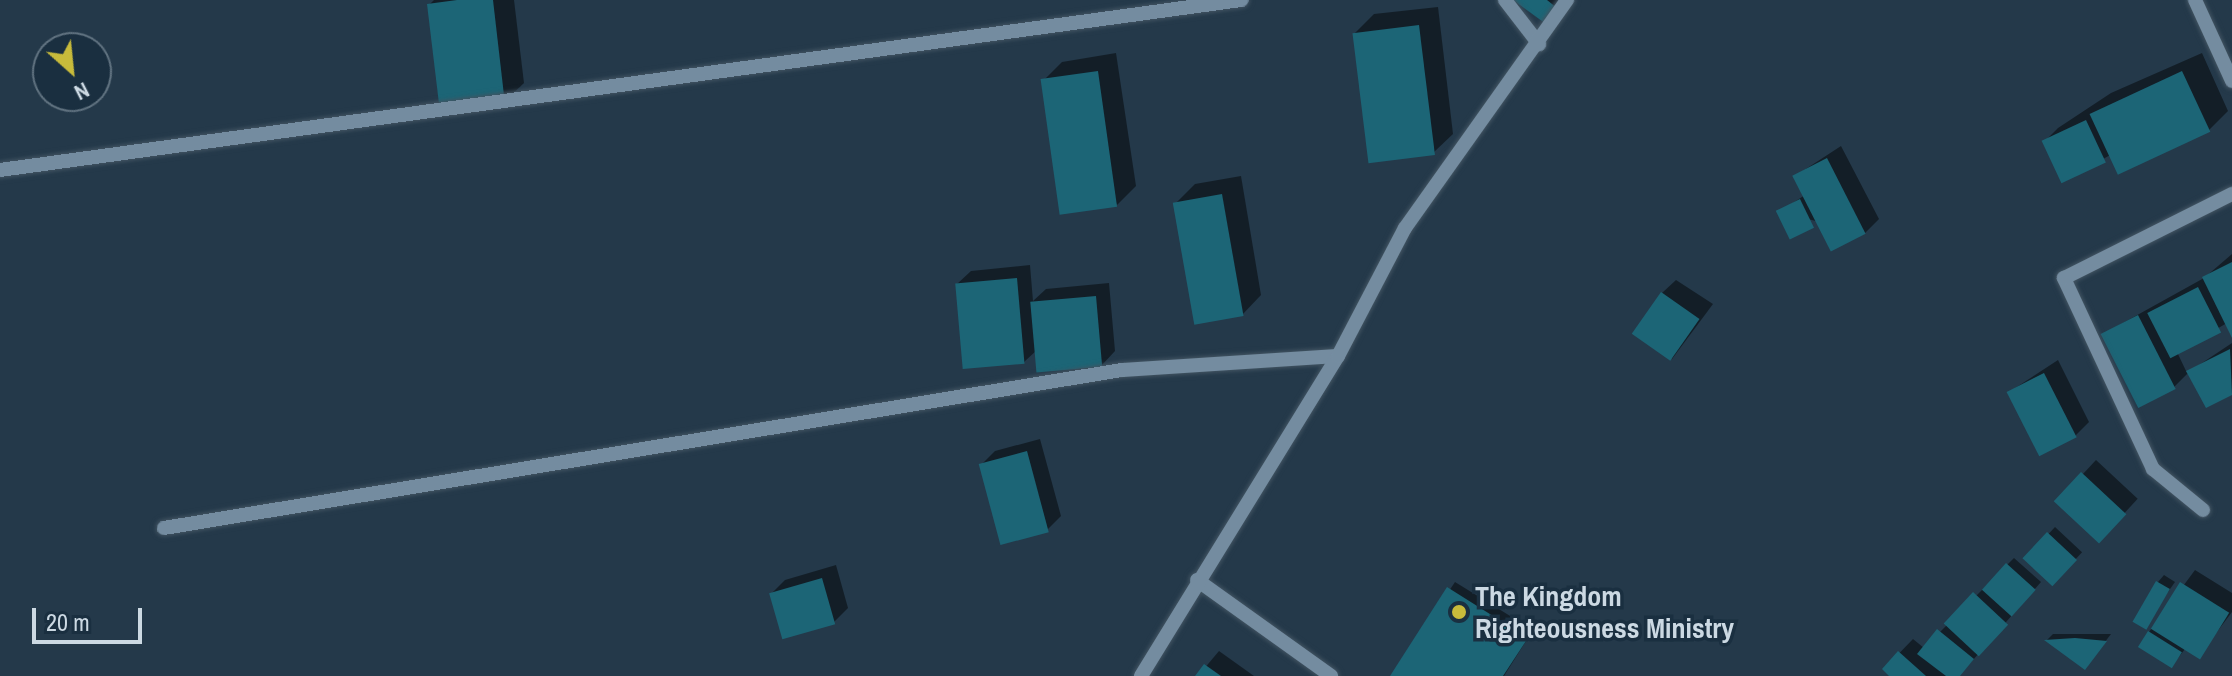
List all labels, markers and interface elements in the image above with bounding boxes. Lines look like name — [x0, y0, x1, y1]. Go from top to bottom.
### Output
north arrow — [32, 32, 112, 112]
text: N — [69, 75, 95, 108]
place label: The Kingdom Righteousness Ministry — [1475, 579, 1734, 645]
scale bar — [36, 592, 146, 642]
marker: The Kingdom Righteousness Ministry — [1450, 603, 1468, 621]
text: 20 m — [46, 606, 90, 638]

